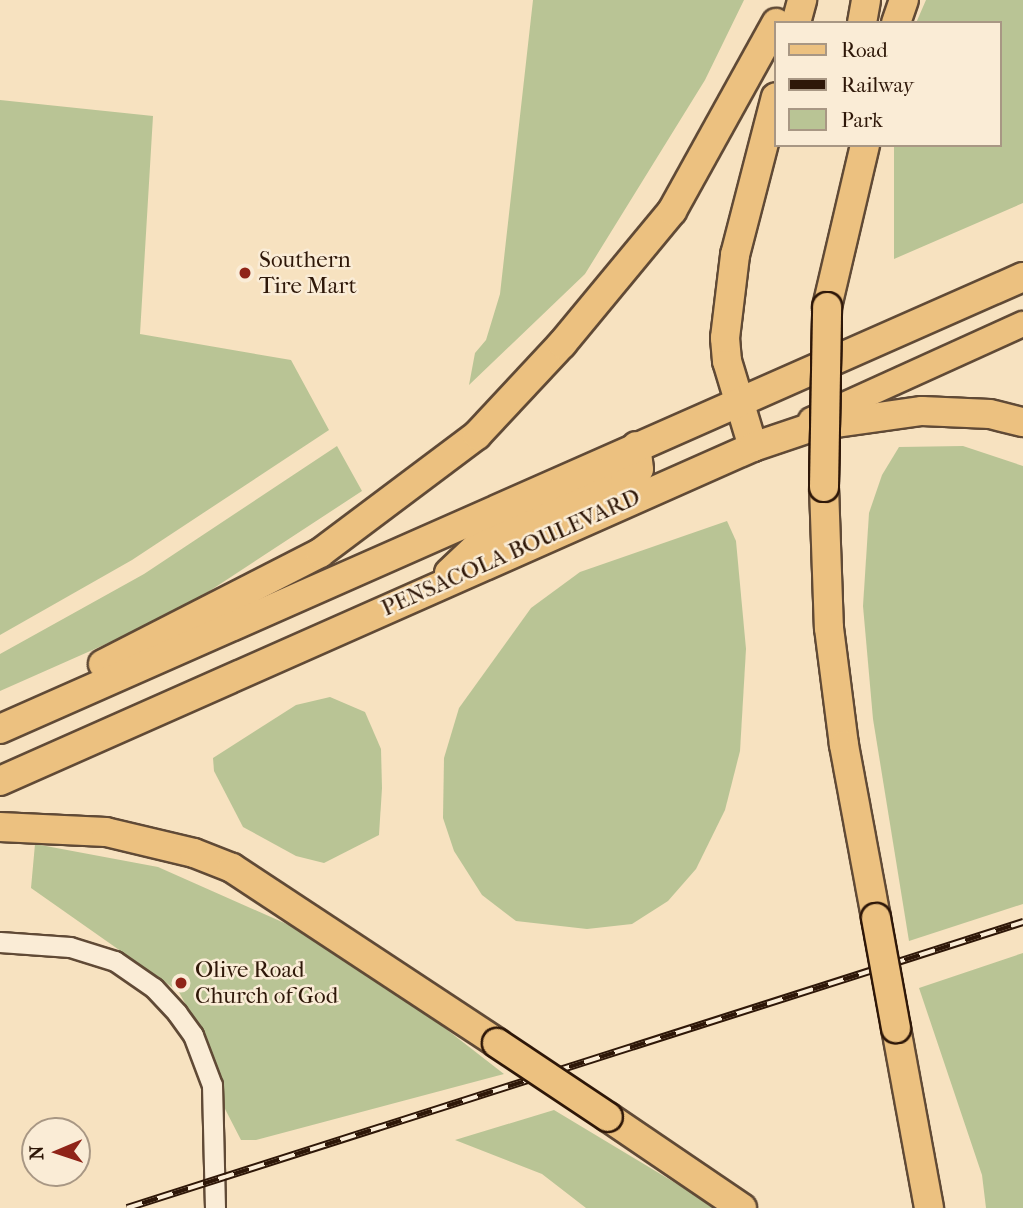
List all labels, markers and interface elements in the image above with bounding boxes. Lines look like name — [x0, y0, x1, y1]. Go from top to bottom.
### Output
legend — [774, 21, 1002, 147]
text: Road — [841, 38, 888, 62]
text: Railway — [841, 73, 914, 97]
text: Park — [841, 108, 883, 132]
place label: Southern Tire Mart — [259, 246, 357, 300]
marker: Southern Tire Mart — [237, 265, 253, 281]
street label: PENSACOLA BOULEVARD — [377, 483, 645, 623]
place label: Olive Road Church of God — [195, 956, 338, 1010]
marker: Olive Road Church of God — [173, 975, 189, 991]
north arrow — [21, 1117, 91, 1187]
text: N — [26, 1145, 48, 1160]

